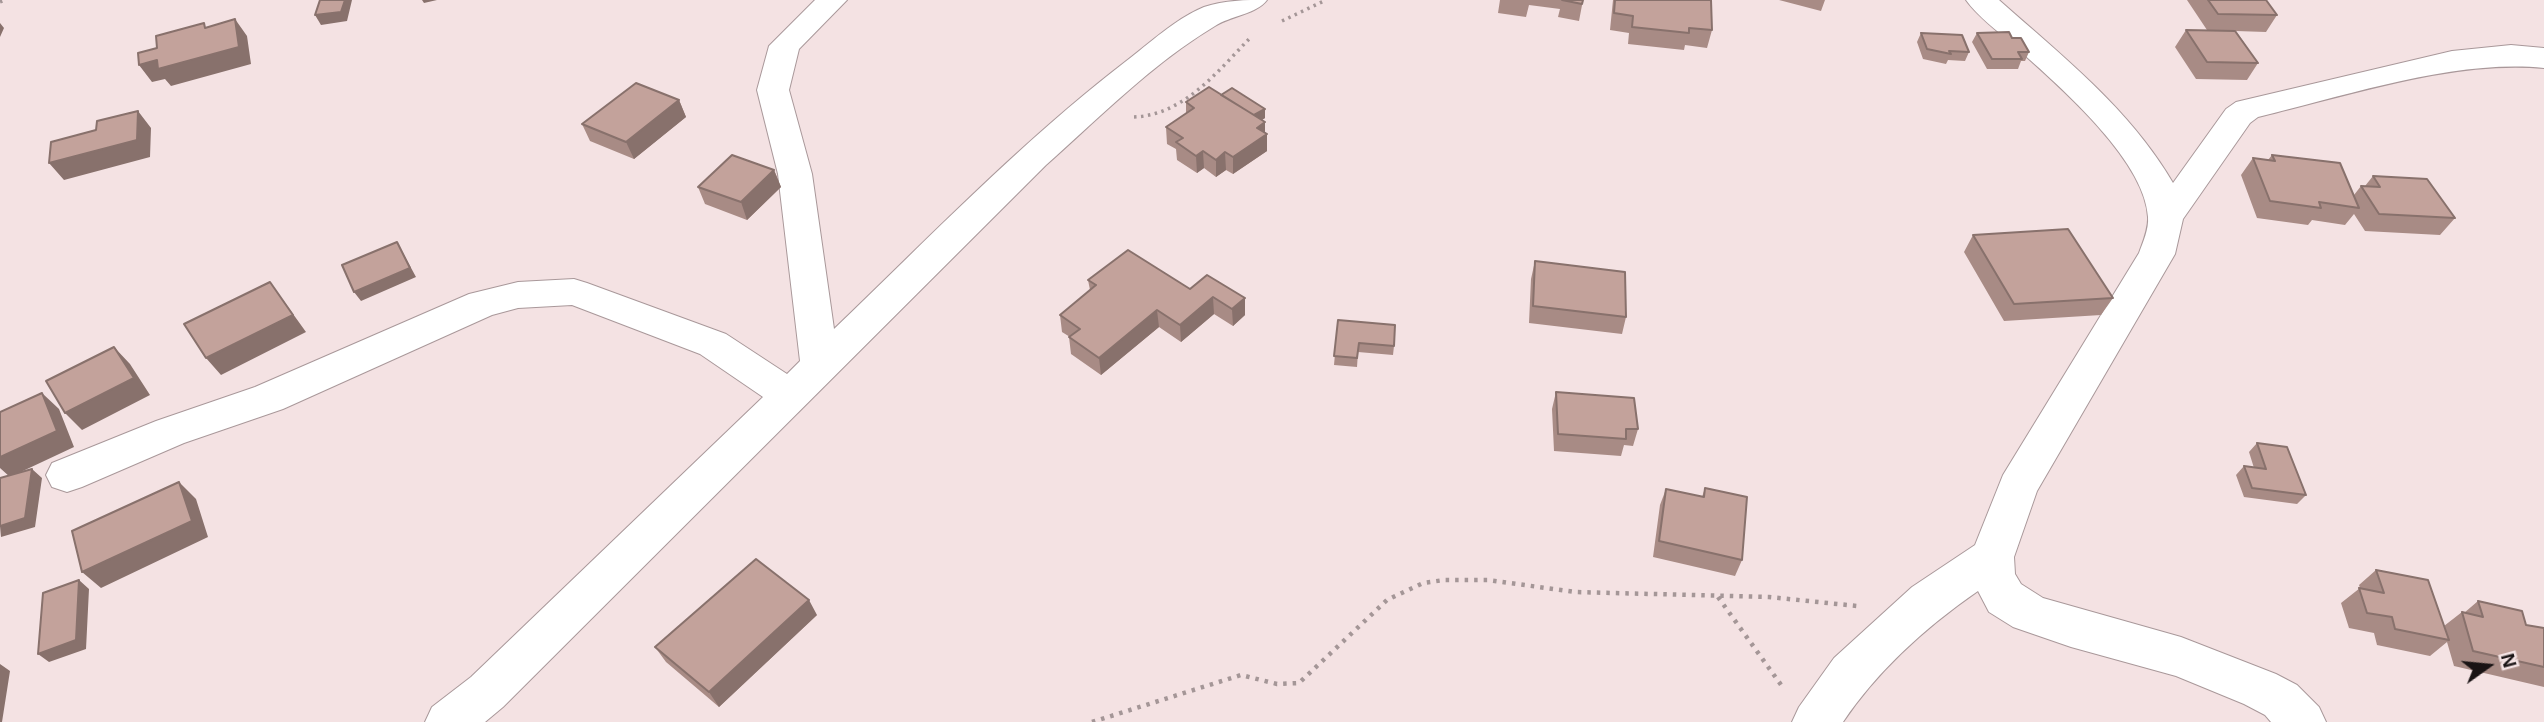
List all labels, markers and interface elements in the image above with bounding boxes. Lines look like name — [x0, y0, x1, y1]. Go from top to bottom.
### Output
north arrow — [2453, 631, 2523, 701]
text: N — [2497, 651, 2521, 670]

